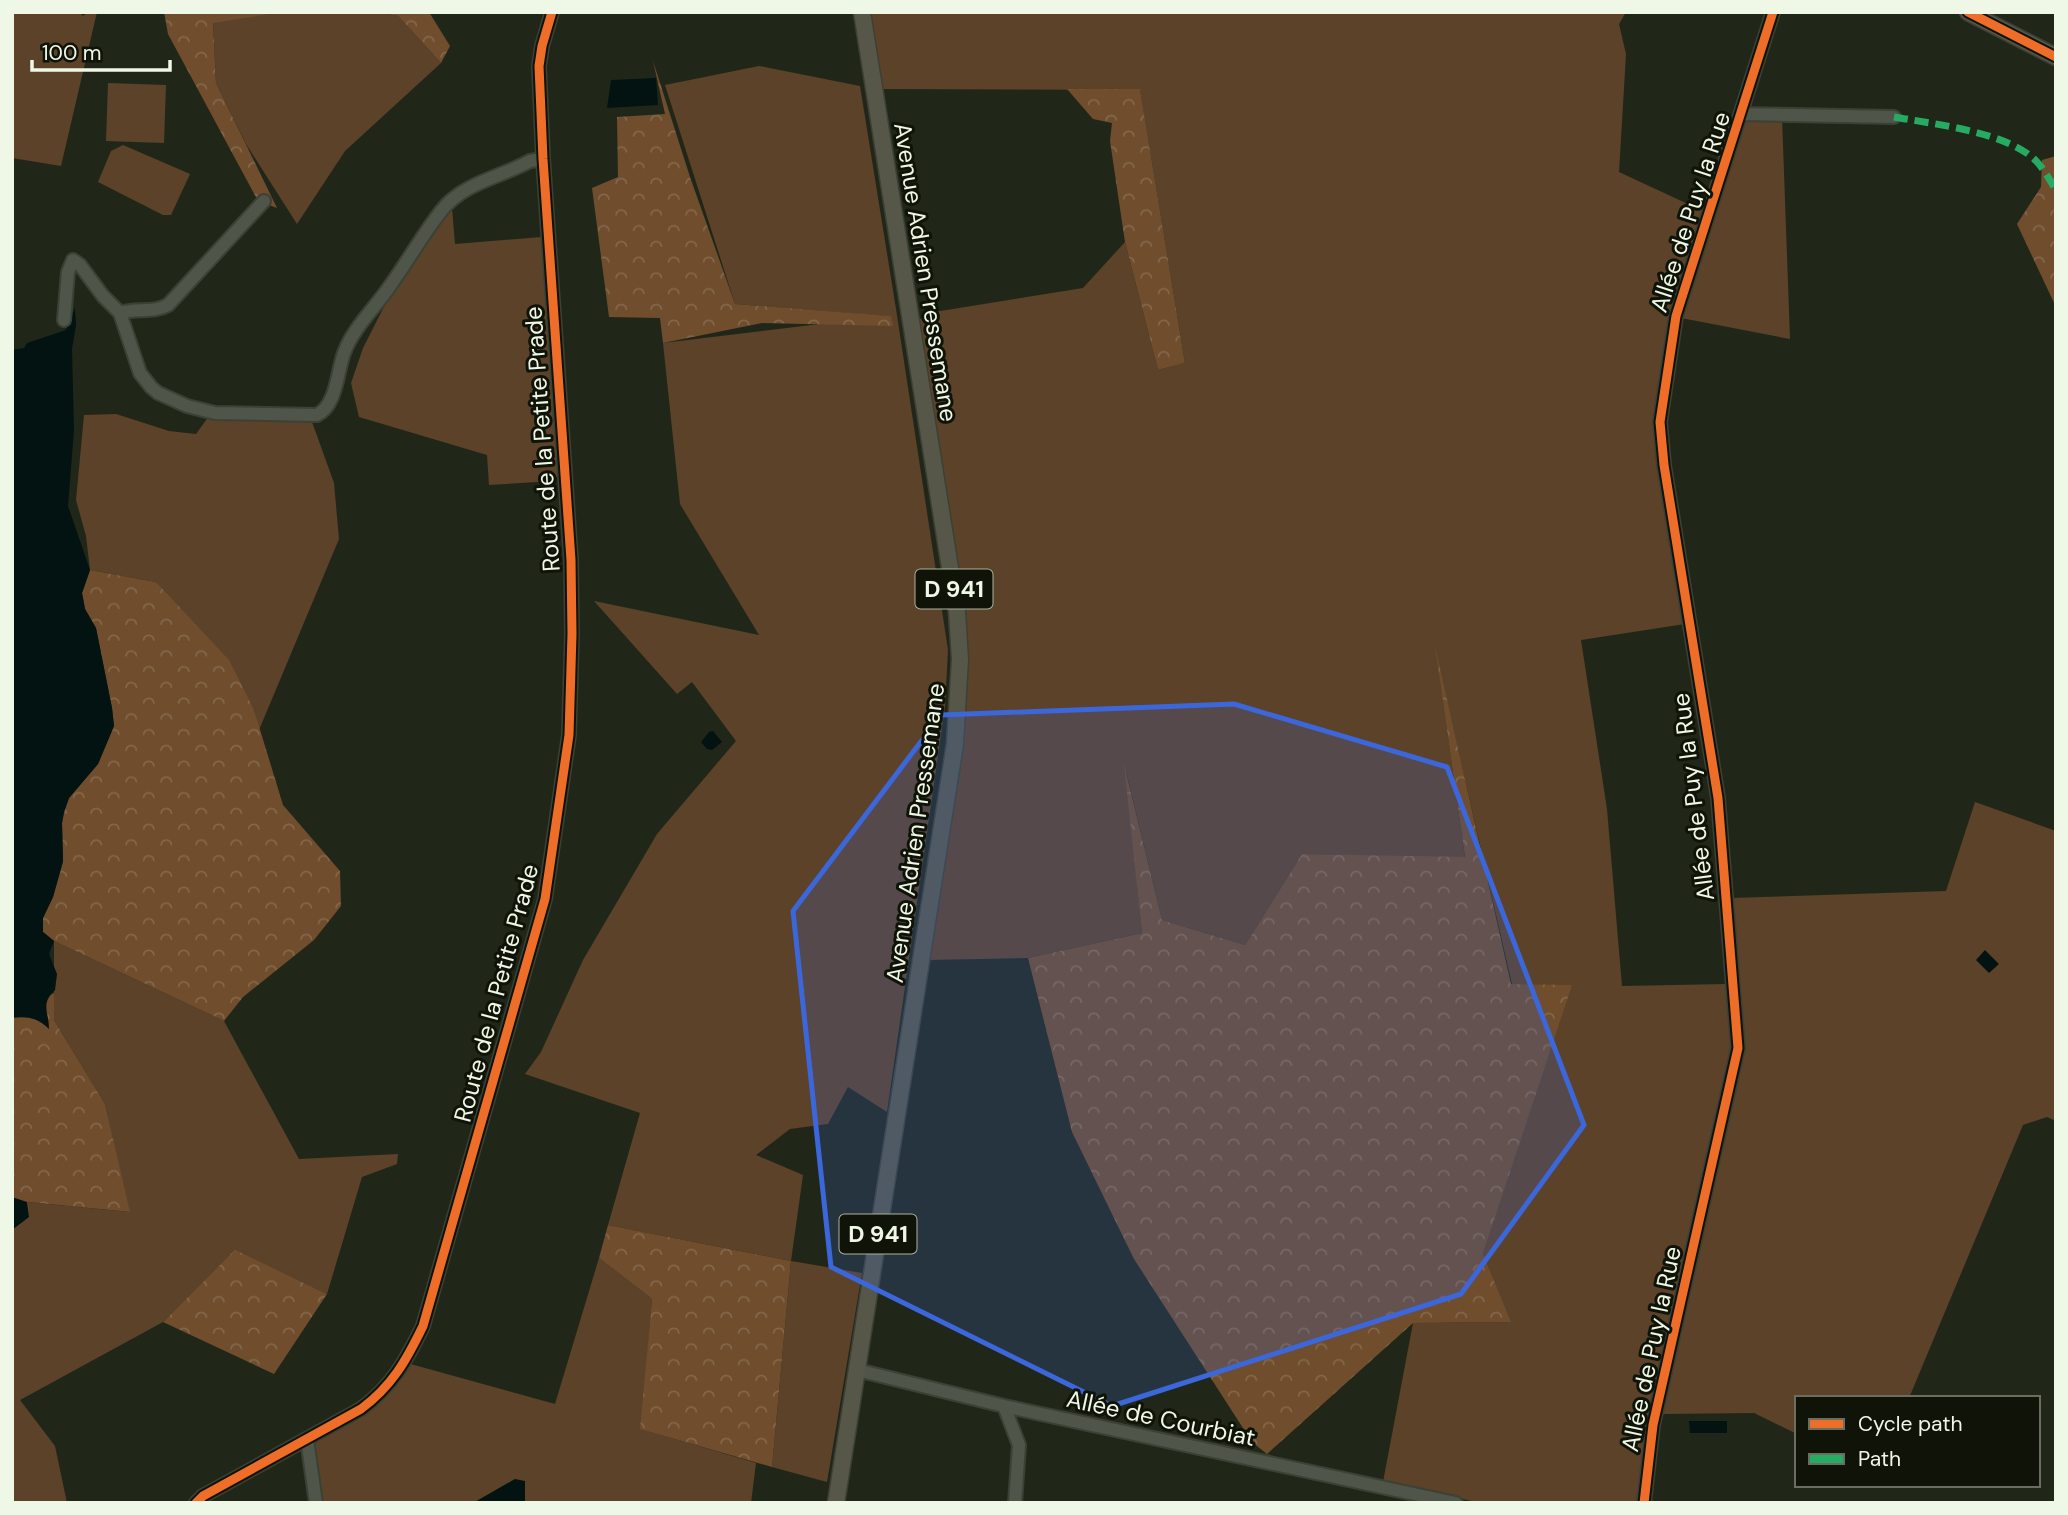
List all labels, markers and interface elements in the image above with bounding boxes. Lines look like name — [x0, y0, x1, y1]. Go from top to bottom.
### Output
scale bar — [32, 28, 170, 72]
text: 100 m — [42, 39, 102, 67]
street label: Allée de Puy la Rue — [1643, 108, 1737, 316]
street label: Avenue Adrien Pressemane — [887, 120, 965, 424]
street label: Route de la Petite Prade — [517, 305, 567, 573]
road number: D 941 — [916, 569, 992, 608]
street label: Avenue Adrien Pressemane — [879, 681, 951, 985]
street label: Allée de Puy la Rue — [1665, 691, 1721, 903]
street label: Route de la Petite Prade — [447, 861, 545, 1125]
road number: D 941 — [840, 1214, 917, 1254]
street label: Allée de Puy la Rue — [1614, 1243, 1688, 1455]
street label: Allée de Courbiat — [1064, 1383, 1258, 1453]
legend — [1795, 1396, 2040, 1487]
text: Cycle path — [1858, 1410, 1963, 1438]
text: Path — [1858, 1445, 1901, 1473]

